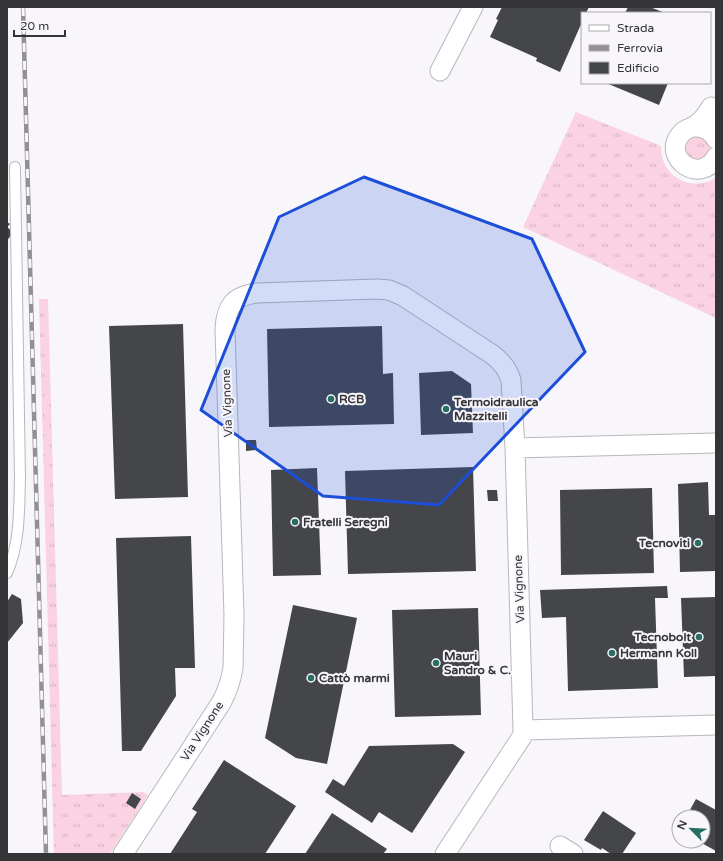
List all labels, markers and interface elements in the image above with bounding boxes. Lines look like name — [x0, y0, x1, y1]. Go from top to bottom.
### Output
scale bar — [14, 12, 65, 38]
legend — [581, 12, 711, 84]
text: 20 m — [20, 19, 49, 33]
text: Strada — [617, 21, 654, 35]
text: Ferrovia — [617, 41, 663, 55]
text: Edificio — [617, 61, 659, 75]
street label: Via Vignone — [219, 368, 235, 437]
place label: RCB — [339, 392, 364, 406]
marker: RCB — [326, 394, 336, 404]
place label: Termoidraulica Mazzitelli — [453, 395, 539, 423]
marker: Termoidraulica Mazzitelli — [441, 404, 451, 414]
place label: Fratelli Seregni — [303, 515, 388, 530]
marker: Fratelli Seregni — [290, 517, 300, 527]
place label: Tecnoviti — [638, 536, 690, 550]
marker: Tecnoviti — [693, 538, 703, 548]
street label: Via Vignone — [511, 554, 527, 623]
place label: Tecnobolt — [633, 630, 691, 644]
marker: Tecnobolt — [694, 632, 704, 642]
place label: Hermann Koll — [620, 646, 697, 660]
marker: Hermann Koll — [607, 648, 617, 658]
place label: Mauri Sandro & C. — [444, 649, 511, 677]
marker: Mauri Sandro & C. — [431, 658, 441, 668]
place label: Cattò marmi — [319, 671, 390, 685]
marker: Cattò marmi — [306, 673, 316, 683]
street label: Via Vignone — [177, 698, 227, 764]
north arrow — [671, 809, 711, 849]
text: N — [675, 818, 690, 832]

